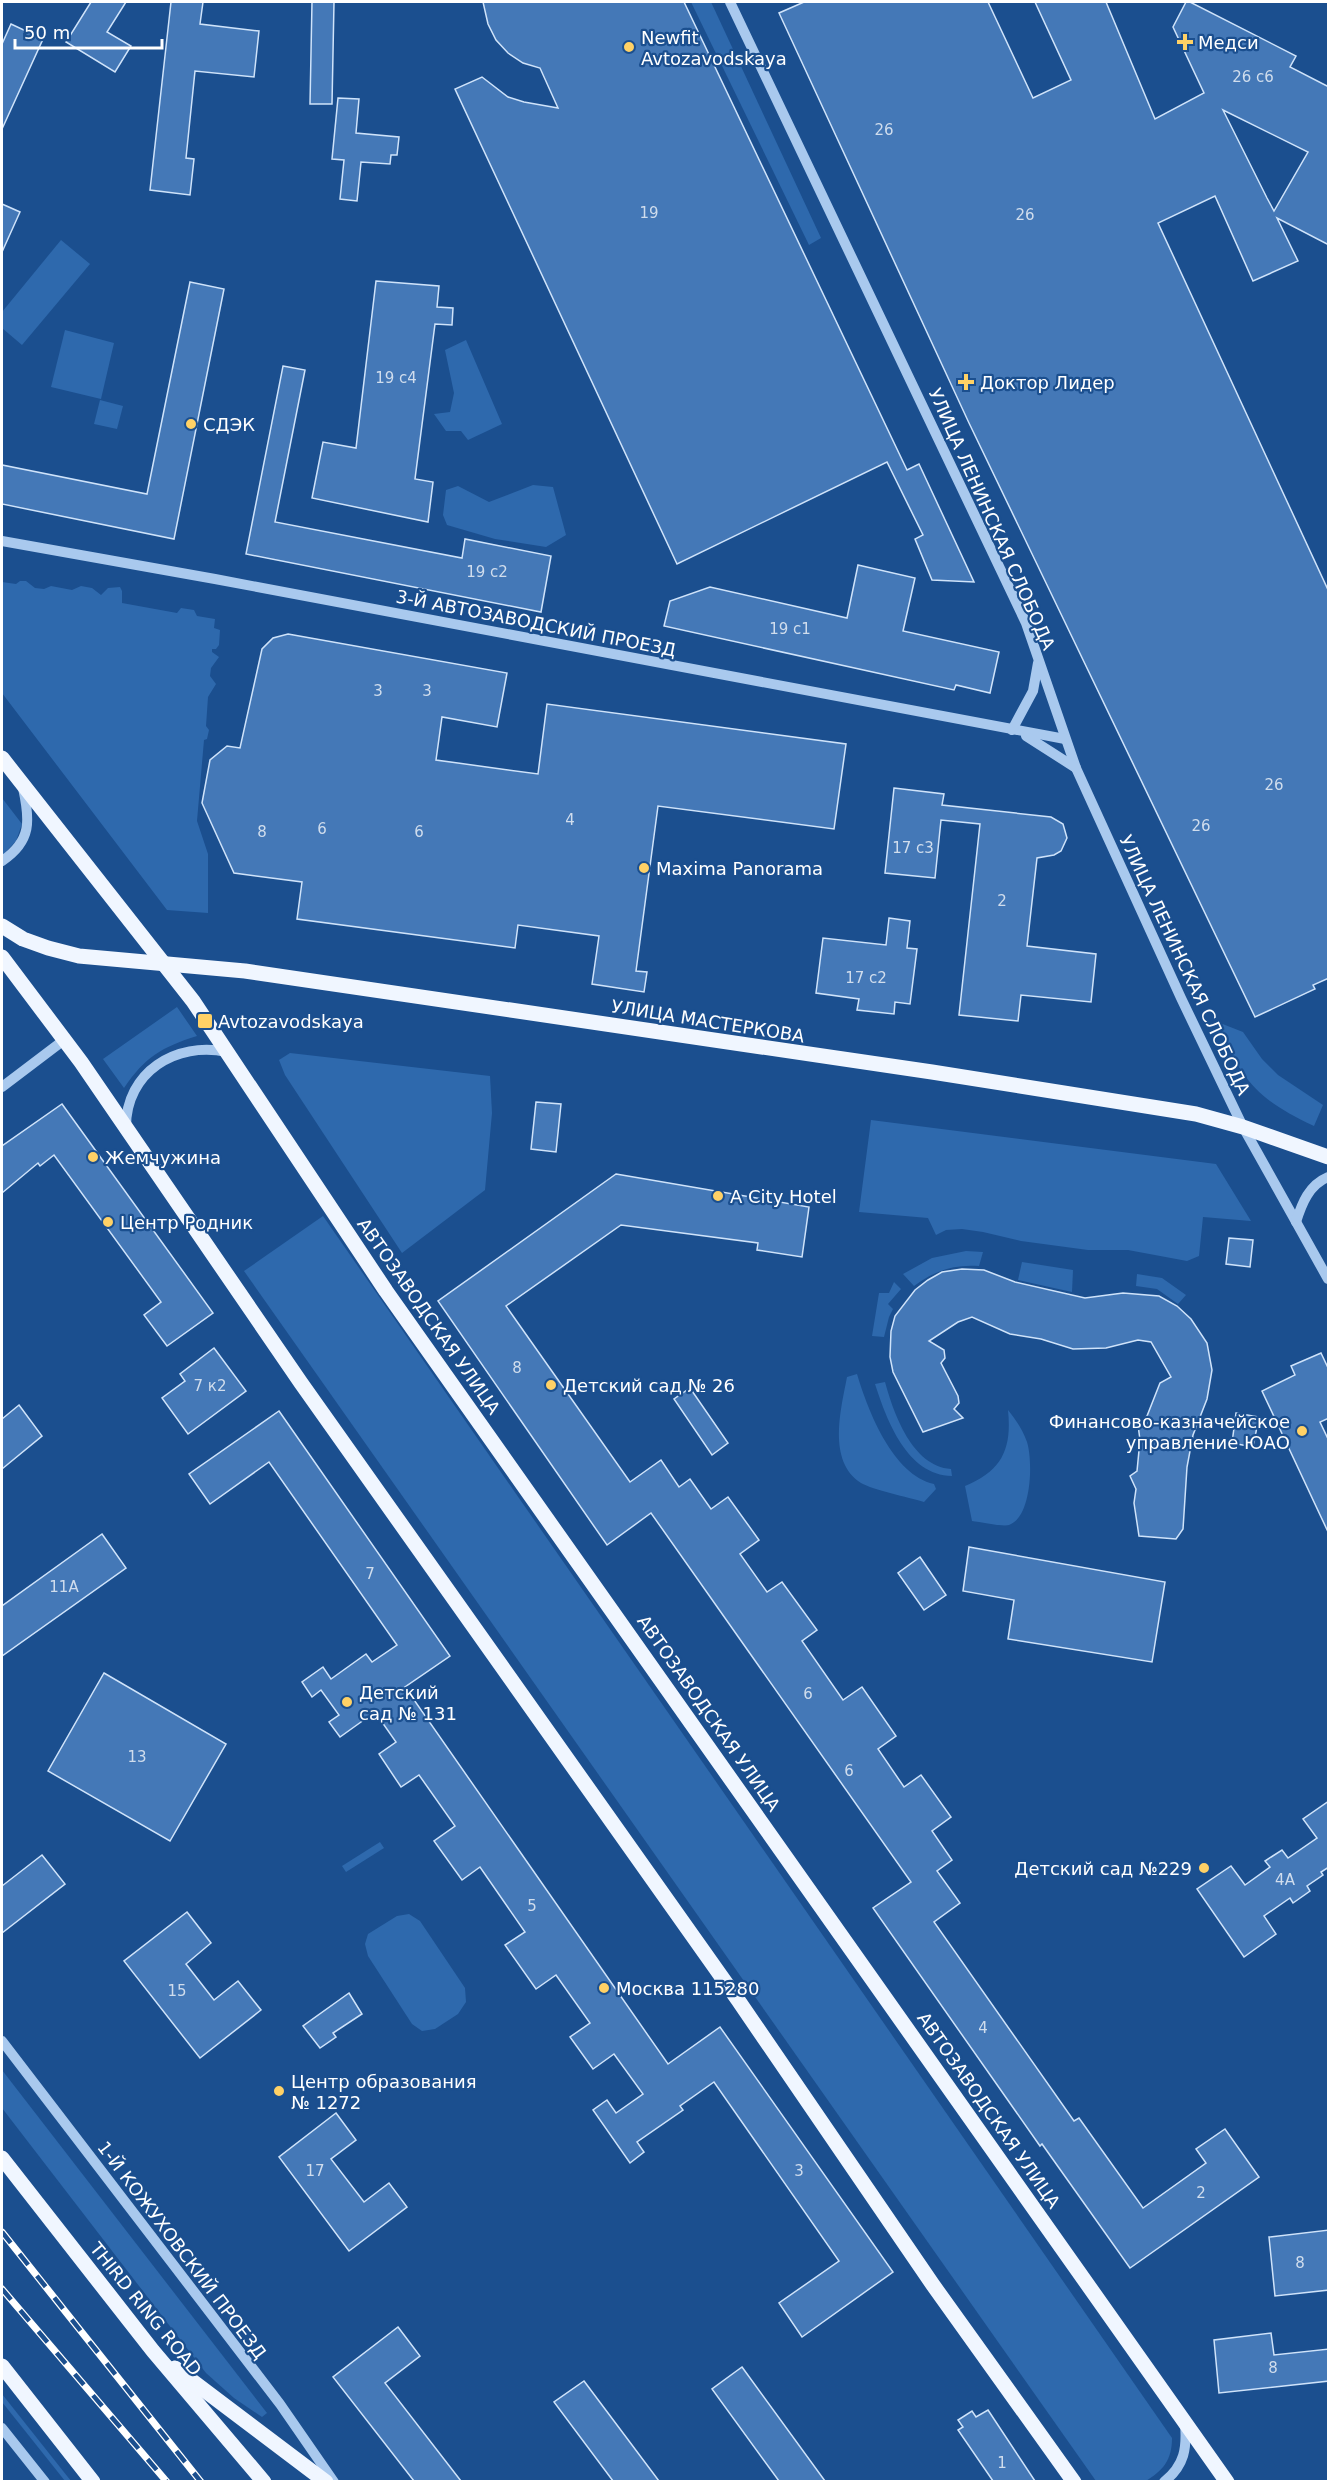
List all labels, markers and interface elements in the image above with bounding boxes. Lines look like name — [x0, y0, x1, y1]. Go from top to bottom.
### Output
scale bar — [15, 12, 162, 50]
text: 50 m — [24, 22, 70, 43]
place label: Newfit Avtozavodskaya — [641, 27, 787, 69]
place label: Медси — [1198, 32, 1259, 53]
marker: Медси — [1176, 33, 1194, 51]
marker: Newfit Avtozavodskaya — [622, 40, 636, 54]
house number: 26 с6 — [1232, 68, 1274, 86]
house number: 26 — [874, 121, 894, 139]
house number: 19 — [639, 204, 659, 222]
house number: 26 — [1015, 206, 1035, 224]
house number: 19 с4 — [375, 369, 417, 387]
place label: Доктор Лидер — [980, 372, 1115, 393]
marker: Доктор Лидер — [957, 373, 975, 391]
street label: УЛИЦА ЛЕНИНСКАЯ СЛОБОДА — [925, 385, 1060, 654]
place label: СДЭК — [203, 414, 255, 435]
marker: СДЭК — [184, 417, 198, 431]
house number: 19 с2 — [466, 563, 508, 581]
street label: 3-Й АВТОЗАВОДСКИЙ ПРОЕЗД — [394, 586, 678, 660]
house number: 19 с1 — [769, 620, 811, 638]
house number: 3 — [373, 682, 383, 700]
house number: 3 — [422, 682, 432, 700]
house number: 26 — [1264, 776, 1284, 794]
house number: 4 — [565, 811, 575, 829]
house number: 26 — [1191, 817, 1211, 835]
house number: 6 — [317, 820, 327, 838]
house number: 8 — [257, 823, 267, 841]
house number: 6 — [414, 823, 424, 841]
street label: УЛИЦА ЛЕНИНСКАЯ СЛОБОДА — [1115, 832, 1255, 1099]
house number: 17 c3 — [892, 839, 934, 857]
place label: Maxima Panorama — [656, 858, 823, 879]
marker: Maxima Panorama — [637, 861, 651, 875]
house number: 2 — [997, 892, 1007, 910]
house number: 17 с2 — [845, 969, 887, 987]
street label: УЛИЦА МАСТЕРКОВА — [610, 995, 807, 1047]
place label: Avtozavodskaya — [218, 1011, 364, 1032]
marker: Avtozavodskaya — [196, 1012, 214, 1030]
place label: Жемчужина — [105, 1147, 221, 1168]
marker: Жемчужина — [86, 1150, 100, 1164]
place label: A City Hotel — [730, 1186, 837, 1207]
marker: A City Hotel — [711, 1189, 725, 1203]
place label: Центр Родник — [120, 1212, 253, 1233]
street label: АВТОЗАВОДСКАЯ УЛИЦА — [353, 1214, 505, 1419]
marker: Центр Родник — [101, 1215, 115, 1229]
house number: 8 — [512, 1359, 522, 1377]
place label: Детский сад № 26 — [563, 1375, 735, 1396]
house number: 7 к2 — [194, 1377, 226, 1395]
marker: Детский сад № 26 — [544, 1378, 558, 1392]
place label: Финансово-казначейское управление ЮАО — [1049, 1411, 1290, 1453]
marker: Финансово-казначейское управление ЮАО — [1295, 1424, 1309, 1438]
house number: 7 — [365, 1565, 375, 1583]
house number: 11А — [49, 1578, 79, 1596]
street label: АВТОЗАВОДСКАЯ УЛИЦА — [633, 1611, 785, 1816]
place label: Детский сад № 131 — [359, 1682, 457, 1724]
house number: 6 — [803, 1685, 813, 1703]
marker: Детский сад № 131 — [340, 1695, 354, 1709]
house number: 13 — [127, 1748, 147, 1766]
house number: 6 — [844, 1762, 854, 1780]
place label: Детский сад №229 — [1014, 1858, 1192, 1879]
marker: Детский сад №229 — [1197, 1861, 1211, 1875]
house number: 4А — [1275, 1871, 1296, 1889]
house number: 5 — [527, 1897, 537, 1915]
place label: Москва 115280 — [616, 1978, 759, 1999]
marker: Москва 115280 — [597, 1981, 611, 1995]
house number: 15 — [167, 1982, 187, 2000]
street label: АВТОЗАВОДСКАЯ УЛИЦА — [913, 2008, 1065, 2213]
house number: 4 — [978, 2019, 988, 2037]
place label: Центр образования № 1272 — [291, 2071, 477, 2113]
marker: Центр образования № 1272 — [272, 2084, 286, 2098]
street label: 1-Й КОЖУХОВСКИЙ ПРОЕЗД — [93, 2137, 271, 2363]
house number: 17 — [305, 2162, 325, 2180]
house number: 3 — [794, 2162, 804, 2180]
house number: 2 — [1196, 2184, 1206, 2202]
street label: THIRD RING ROAD — [85, 2237, 206, 2380]
house number: 8 — [1295, 2254, 1305, 2272]
house number: 8 — [1268, 2359, 1278, 2377]
house number: 1 — [997, 2454, 1007, 2472]

